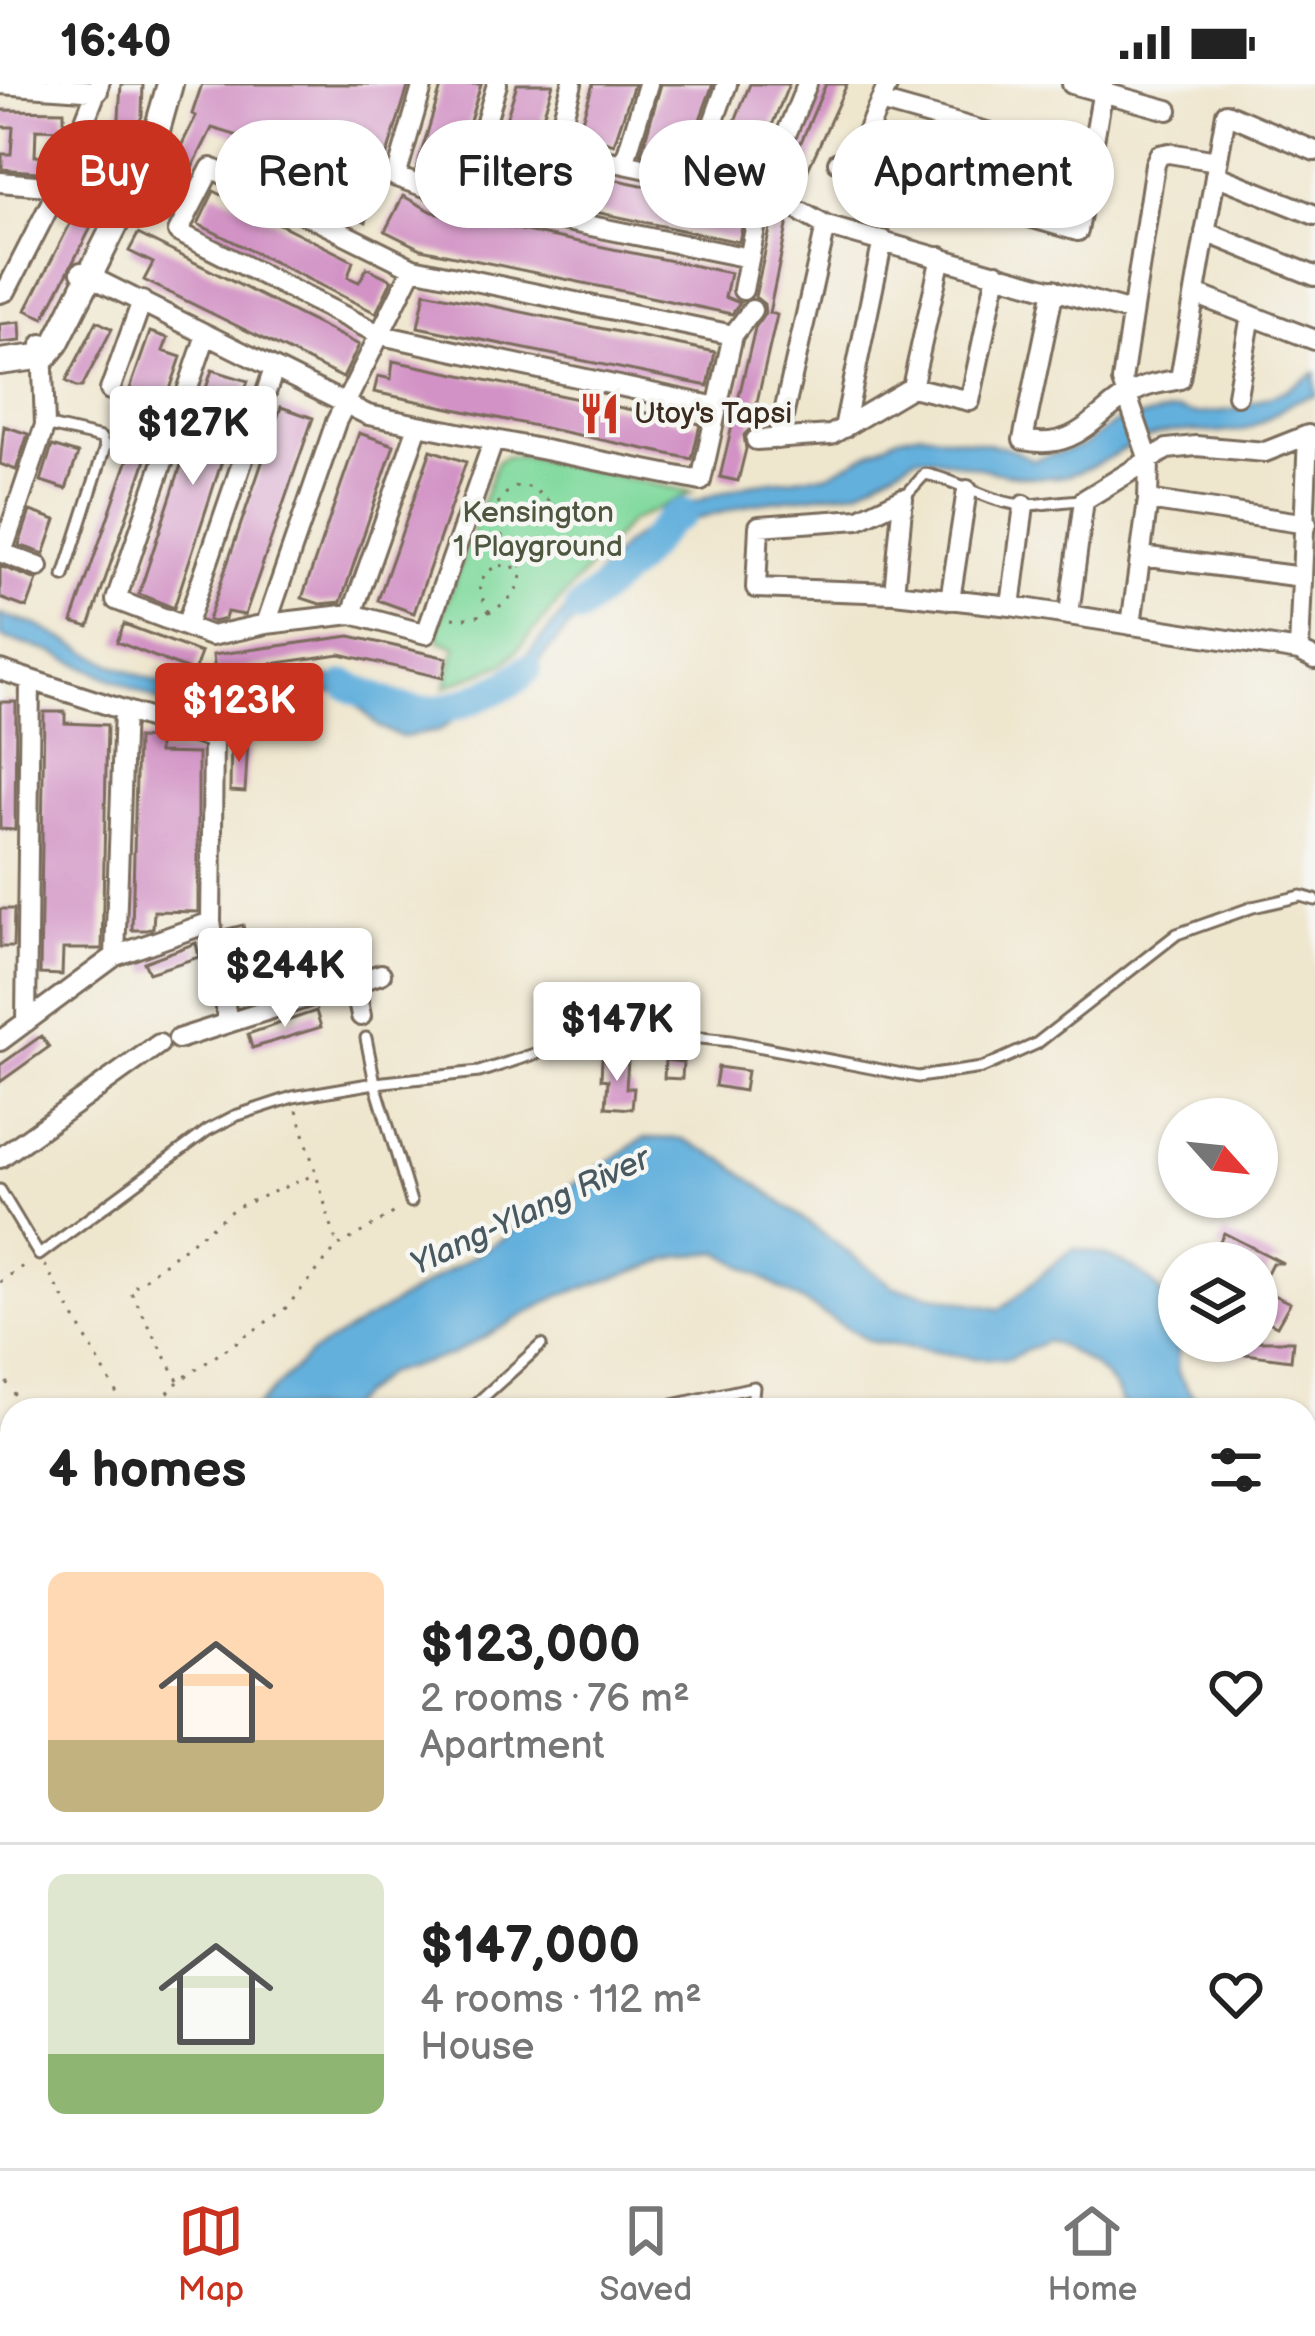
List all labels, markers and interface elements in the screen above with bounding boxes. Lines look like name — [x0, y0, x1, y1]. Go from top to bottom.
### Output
text: 16:40 — [60, 15, 172, 70]
chip: Buy — [36, 120, 191, 228]
chip: Rent — [215, 120, 391, 228]
chip: Filters — [415, 120, 615, 228]
chip: New — [639, 120, 808, 228]
chip: Apartment — [832, 120, 1114, 228]
pin: $127K — [109, 386, 277, 488]
restaurant icon: Utoy's Tapsi — [577, 390, 623, 436]
place label: Utoy's Tapsi — [634, 396, 792, 432]
text: $127K — [137, 401, 249, 448]
park label: Kensington 1 Playground — [453, 495, 623, 565]
pin: $123K — [155, 663, 323, 765]
text: $123K — [182, 678, 296, 725]
pin: $244K — [201, 928, 369, 1030]
text: $244K — [225, 943, 345, 990]
pin: $147K — [533, 982, 701, 1084]
text: $147K — [560, 997, 674, 1044]
north arrow — [1158, 1098, 1278, 1218]
map controls — [1158, 1098, 1278, 1362]
water label: Ylang-Ylang River — [404, 1138, 658, 1285]
button: layers — [1158, 1242, 1278, 1362]
icon: filters — [1203, 1437, 1269, 1503]
text: 4 homes — [48, 1440, 247, 1501]
text: $123,000 — [420, 1615, 641, 1676]
icon: home — [144, 1620, 288, 1764]
icon: heart — [1203, 1659, 1269, 1725]
text: 2 rooms · 76 m² — [420, 1676, 690, 1723]
text: Apartment — [420, 1723, 604, 1770]
text: $147,000 — [420, 1916, 640, 1977]
icon: home — [144, 1922, 288, 2066]
icon: heart — [1203, 1961, 1269, 2027]
text: 4 rooms · 112 m² — [420, 1977, 702, 2024]
text: House — [420, 2024, 534, 2071]
tab: Map — [178, 2198, 244, 2310]
tab: Saved — [599, 2198, 692, 2310]
tab: Home — [1048, 2198, 1137, 2310]

